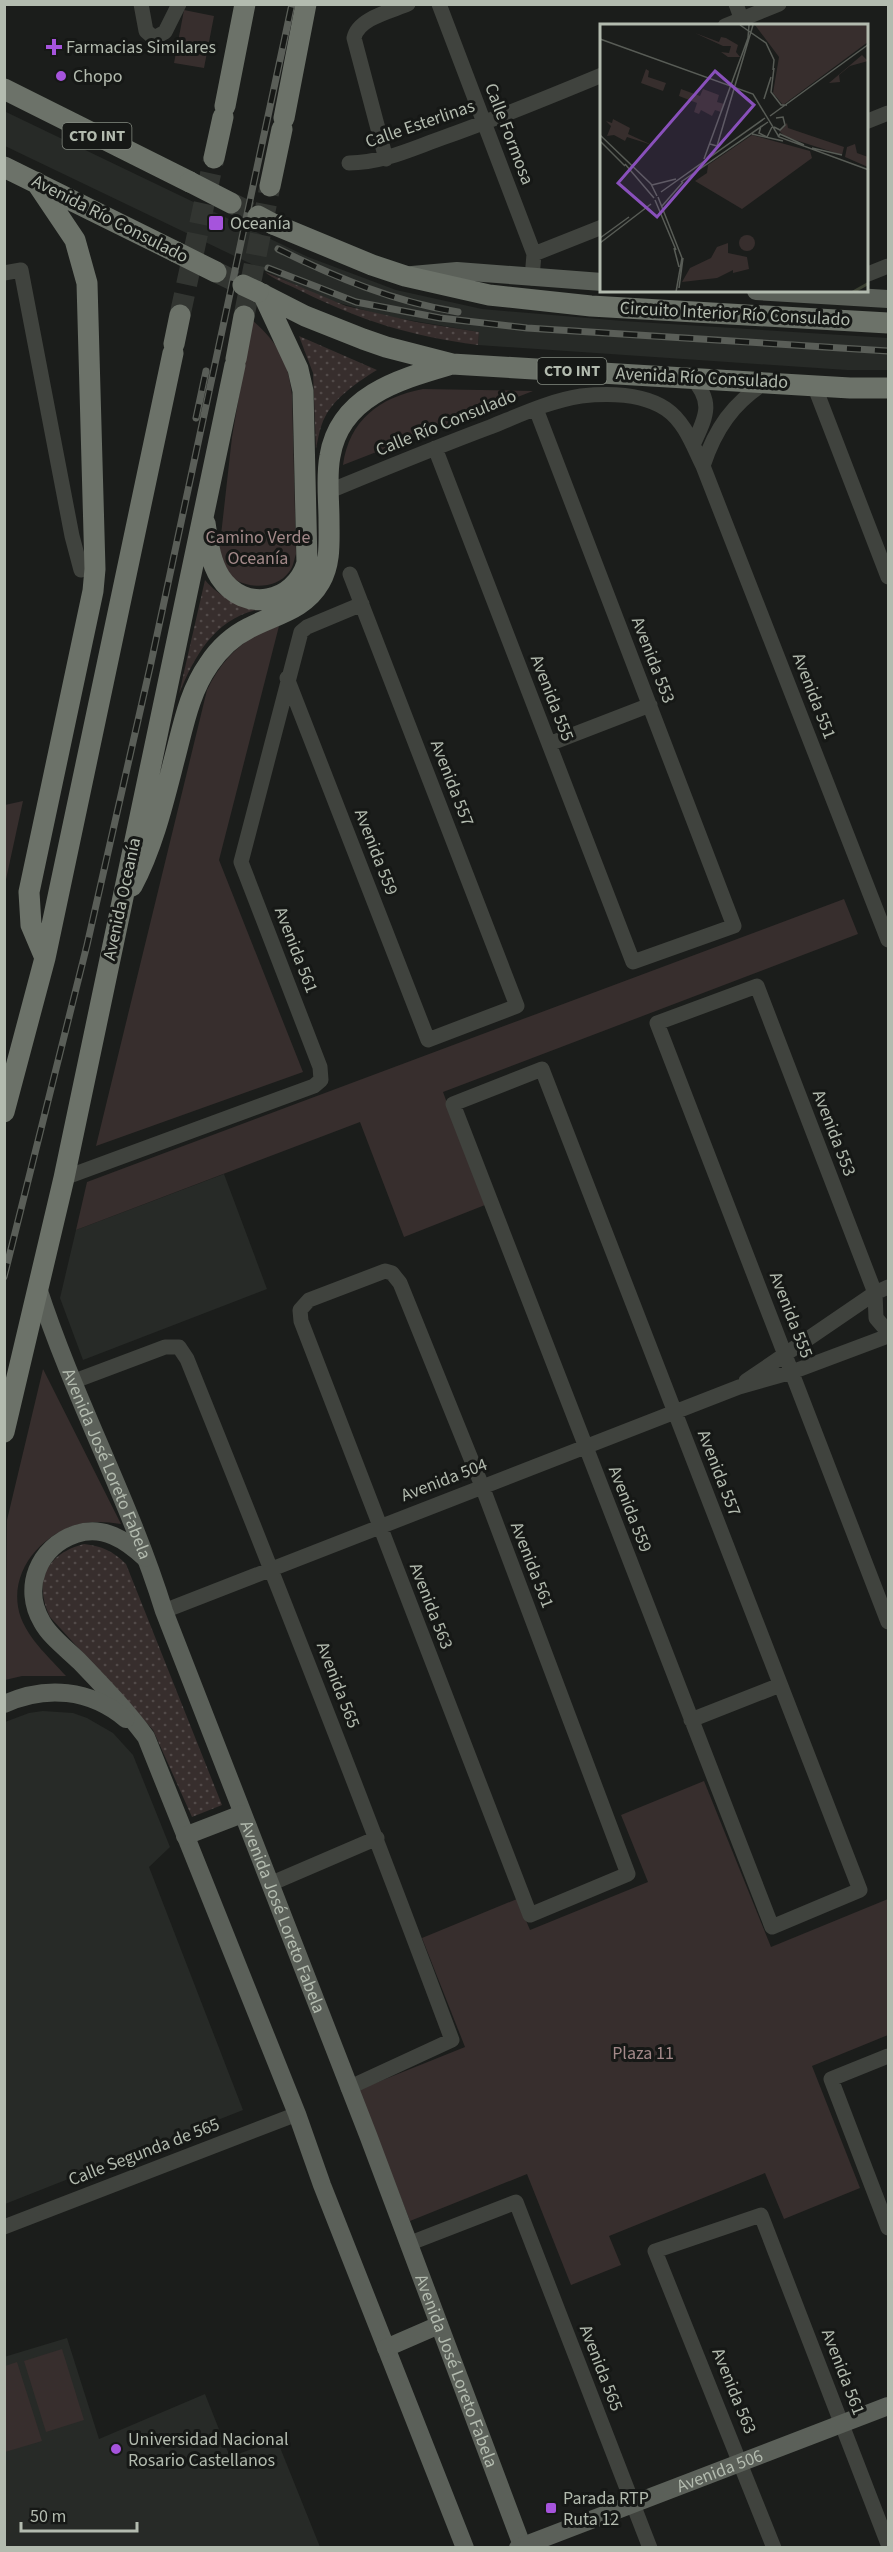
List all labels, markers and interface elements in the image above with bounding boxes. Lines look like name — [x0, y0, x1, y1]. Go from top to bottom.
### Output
inset map — [600, 24, 869, 292]
place label: Farmacias Similares — [66, 35, 216, 60]
marker: Farmacias Similares — [47, 40, 61, 54]
place label: Chopo — [73, 64, 123, 89]
marker: Chopo — [54, 69, 68, 83]
street label: Calle Formosa — [478, 80, 540, 188]
street label: Calle Esterlinas — [362, 94, 478, 154]
road number: CTO INT — [63, 123, 132, 149]
street label: Avenida Río Consulado — [27, 169, 193, 269]
place label: Oceanía — [230, 211, 291, 236]
marker: Oceanía — [207, 214, 225, 232]
street label: Circuito Interior Río Consulado — [619, 295, 851, 333]
road number: CTO INT — [538, 358, 606, 384]
street label: Avenida Río Consulado — [615, 361, 789, 395]
street label: Calle Río Consulado — [372, 383, 520, 463]
park label: Camino Verde Oceanía — [206, 525, 310, 571]
street label: Avenida 553 — [625, 613, 681, 707]
street label: Avenida 551 — [786, 649, 842, 743]
street label: Avenida 555 — [524, 651, 580, 745]
street label: Avenida 557 — [424, 736, 480, 830]
street label: Avenida 559 — [348, 805, 404, 899]
street label: Avenida Oceanía — [97, 835, 147, 963]
street label: Avenida 561 — [268, 903, 324, 997]
street label: Avenida 553 — [806, 1086, 862, 1180]
street label: Avenida 555 — [763, 1268, 819, 1362]
street label: Avenida José Loreto Fabela — [56, 1365, 158, 1563]
street label: Avenida 557 — [691, 1426, 747, 1520]
street label: Avenida 504 — [397, 1452, 491, 1508]
street label: Avenida 559 — [602, 1462, 658, 1556]
street label: Avenida 561 — [504, 1518, 560, 1612]
street label: Avenida 563 — [403, 1559, 459, 1653]
street label: Avenida 565 — [310, 1638, 366, 1732]
street label: Avenida José Loreto Fabela — [234, 1817, 332, 2017]
park label: Plaza 11 — [612, 2041, 674, 2066]
street label: Calle Segunda de 565 — [65, 2112, 223, 2192]
street label: Avenida José Loreto Fabela — [409, 2271, 504, 2471]
street label: Avenida 565 — [573, 2321, 629, 2415]
street label: Avenida 561 — [815, 2325, 871, 2419]
street label: Avenida 563 — [705, 2344, 763, 2438]
place label: Universidad Nacional Rosario Castellanos — [128, 2427, 289, 2473]
marker: Universidad Nacional Rosario Castellanos — [109, 2442, 123, 2456]
street label: Avenida 506 — [673, 2443, 767, 2499]
place label: Parada RTP Ruta 12 — [563, 2486, 649, 2532]
scale bar — [21, 2495, 136, 2533]
marker: Parada RTP Ruta 12 — [544, 2501, 558, 2515]
text: 50 m — [30, 2504, 66, 2529]

